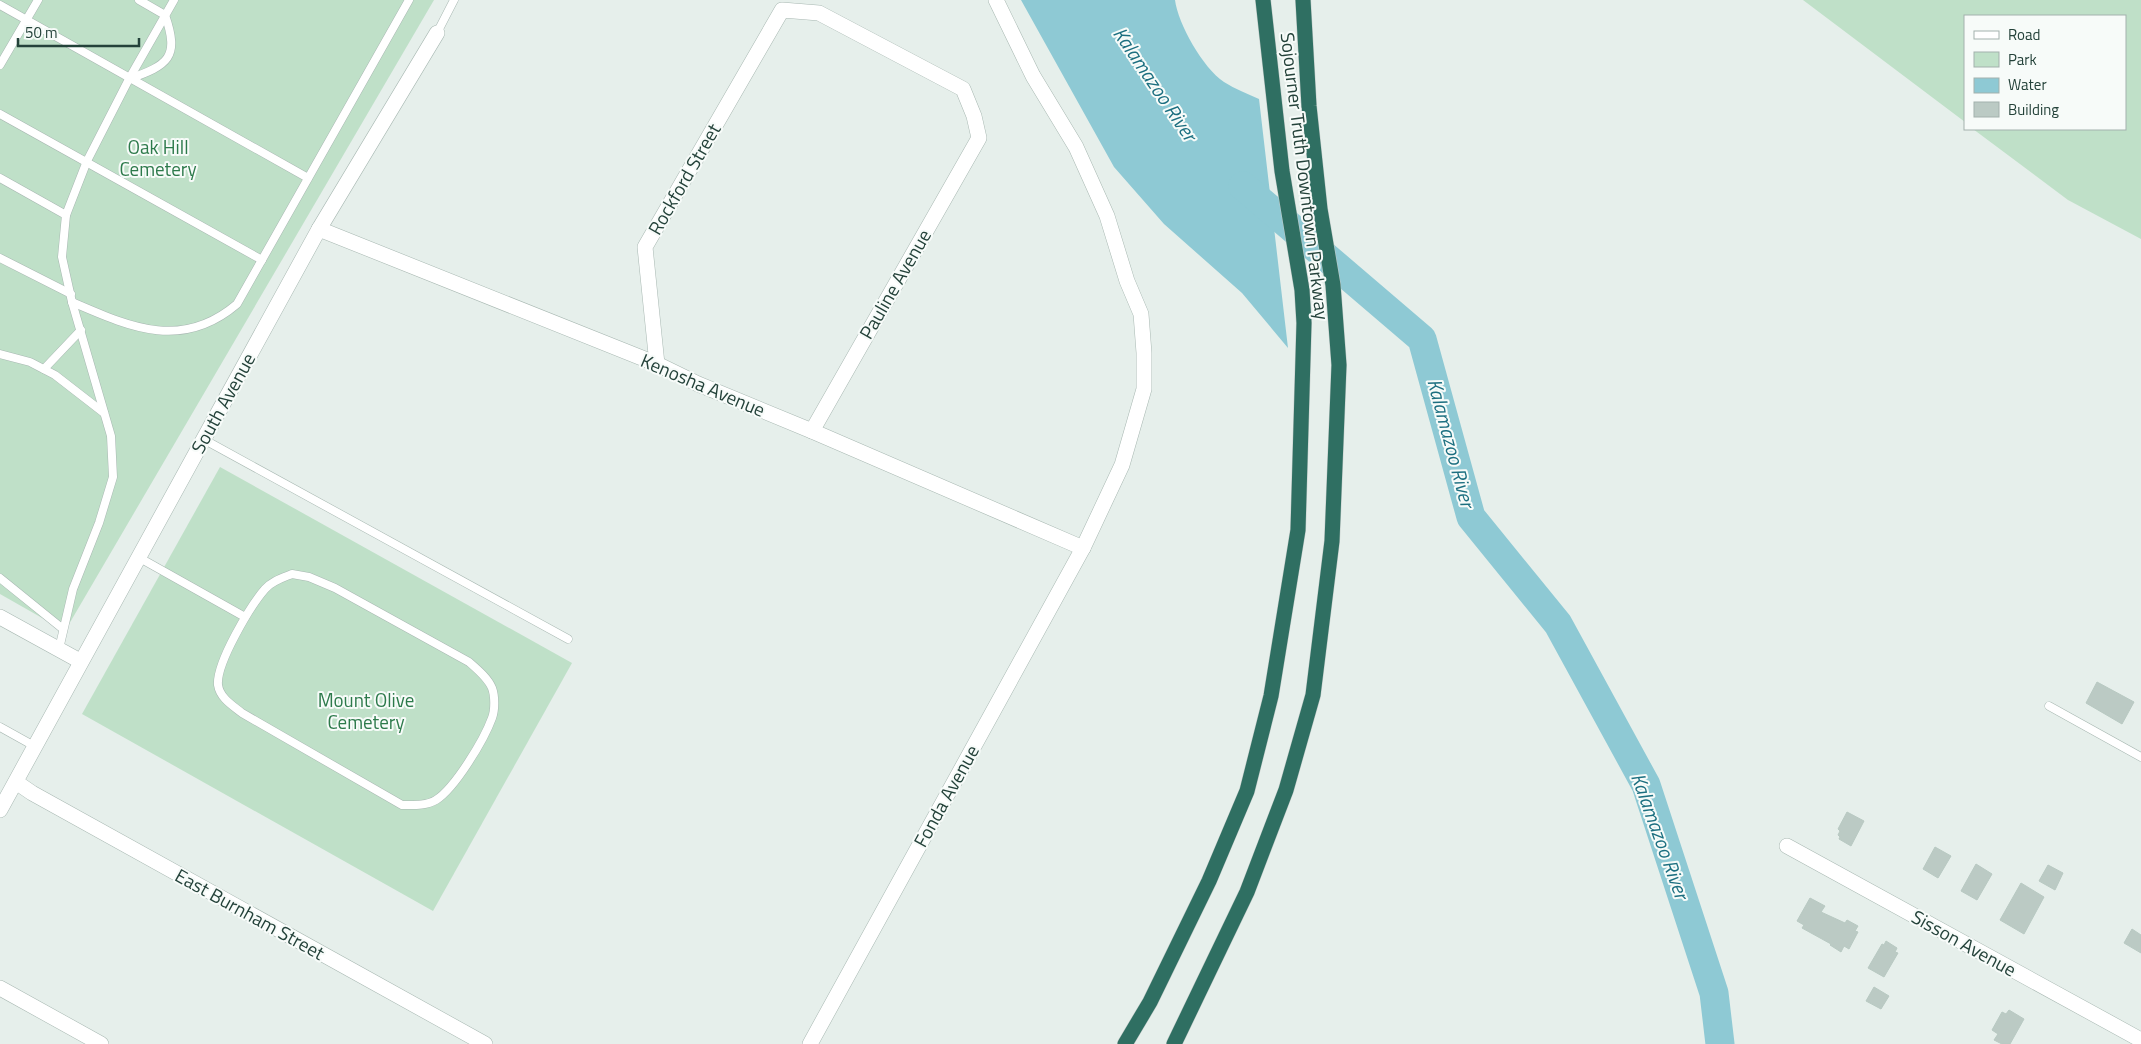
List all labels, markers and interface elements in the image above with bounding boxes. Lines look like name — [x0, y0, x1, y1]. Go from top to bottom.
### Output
scale bar — [18, 15, 139, 47]
legend — [1964, 15, 2126, 130]
water label: Kalamazoo River — [1106, 20, 1207, 149]
text: 50 m — [25, 21, 58, 44]
text: Road — [2008, 23, 2040, 46]
street label: Sojourner Truth Downtown Parkway — [1273, 31, 1338, 321]
text: Park — [2008, 48, 2037, 71]
text: Water — [2008, 73, 2047, 96]
text: Building — [2008, 98, 2059, 121]
street label: Rockford Street — [640, 117, 727, 240]
park label: Oak Hill Cemetery — [119, 132, 197, 183]
street label: Pauline Avenue — [851, 223, 938, 344]
street label: Kenosha Avenue — [637, 345, 770, 424]
street label: South Avenue — [183, 347, 262, 458]
water label: Kalamazoo River — [1419, 375, 1484, 513]
park label: Mount Olive Cemetery — [318, 685, 414, 736]
street label: Fonda Avenue — [905, 739, 986, 852]
water label: Kalamazoo River — [1623, 768, 1699, 906]
street label: East Burnham Street — [170, 860, 331, 967]
street label: Sisson Avenue — [1906, 902, 2022, 983]

